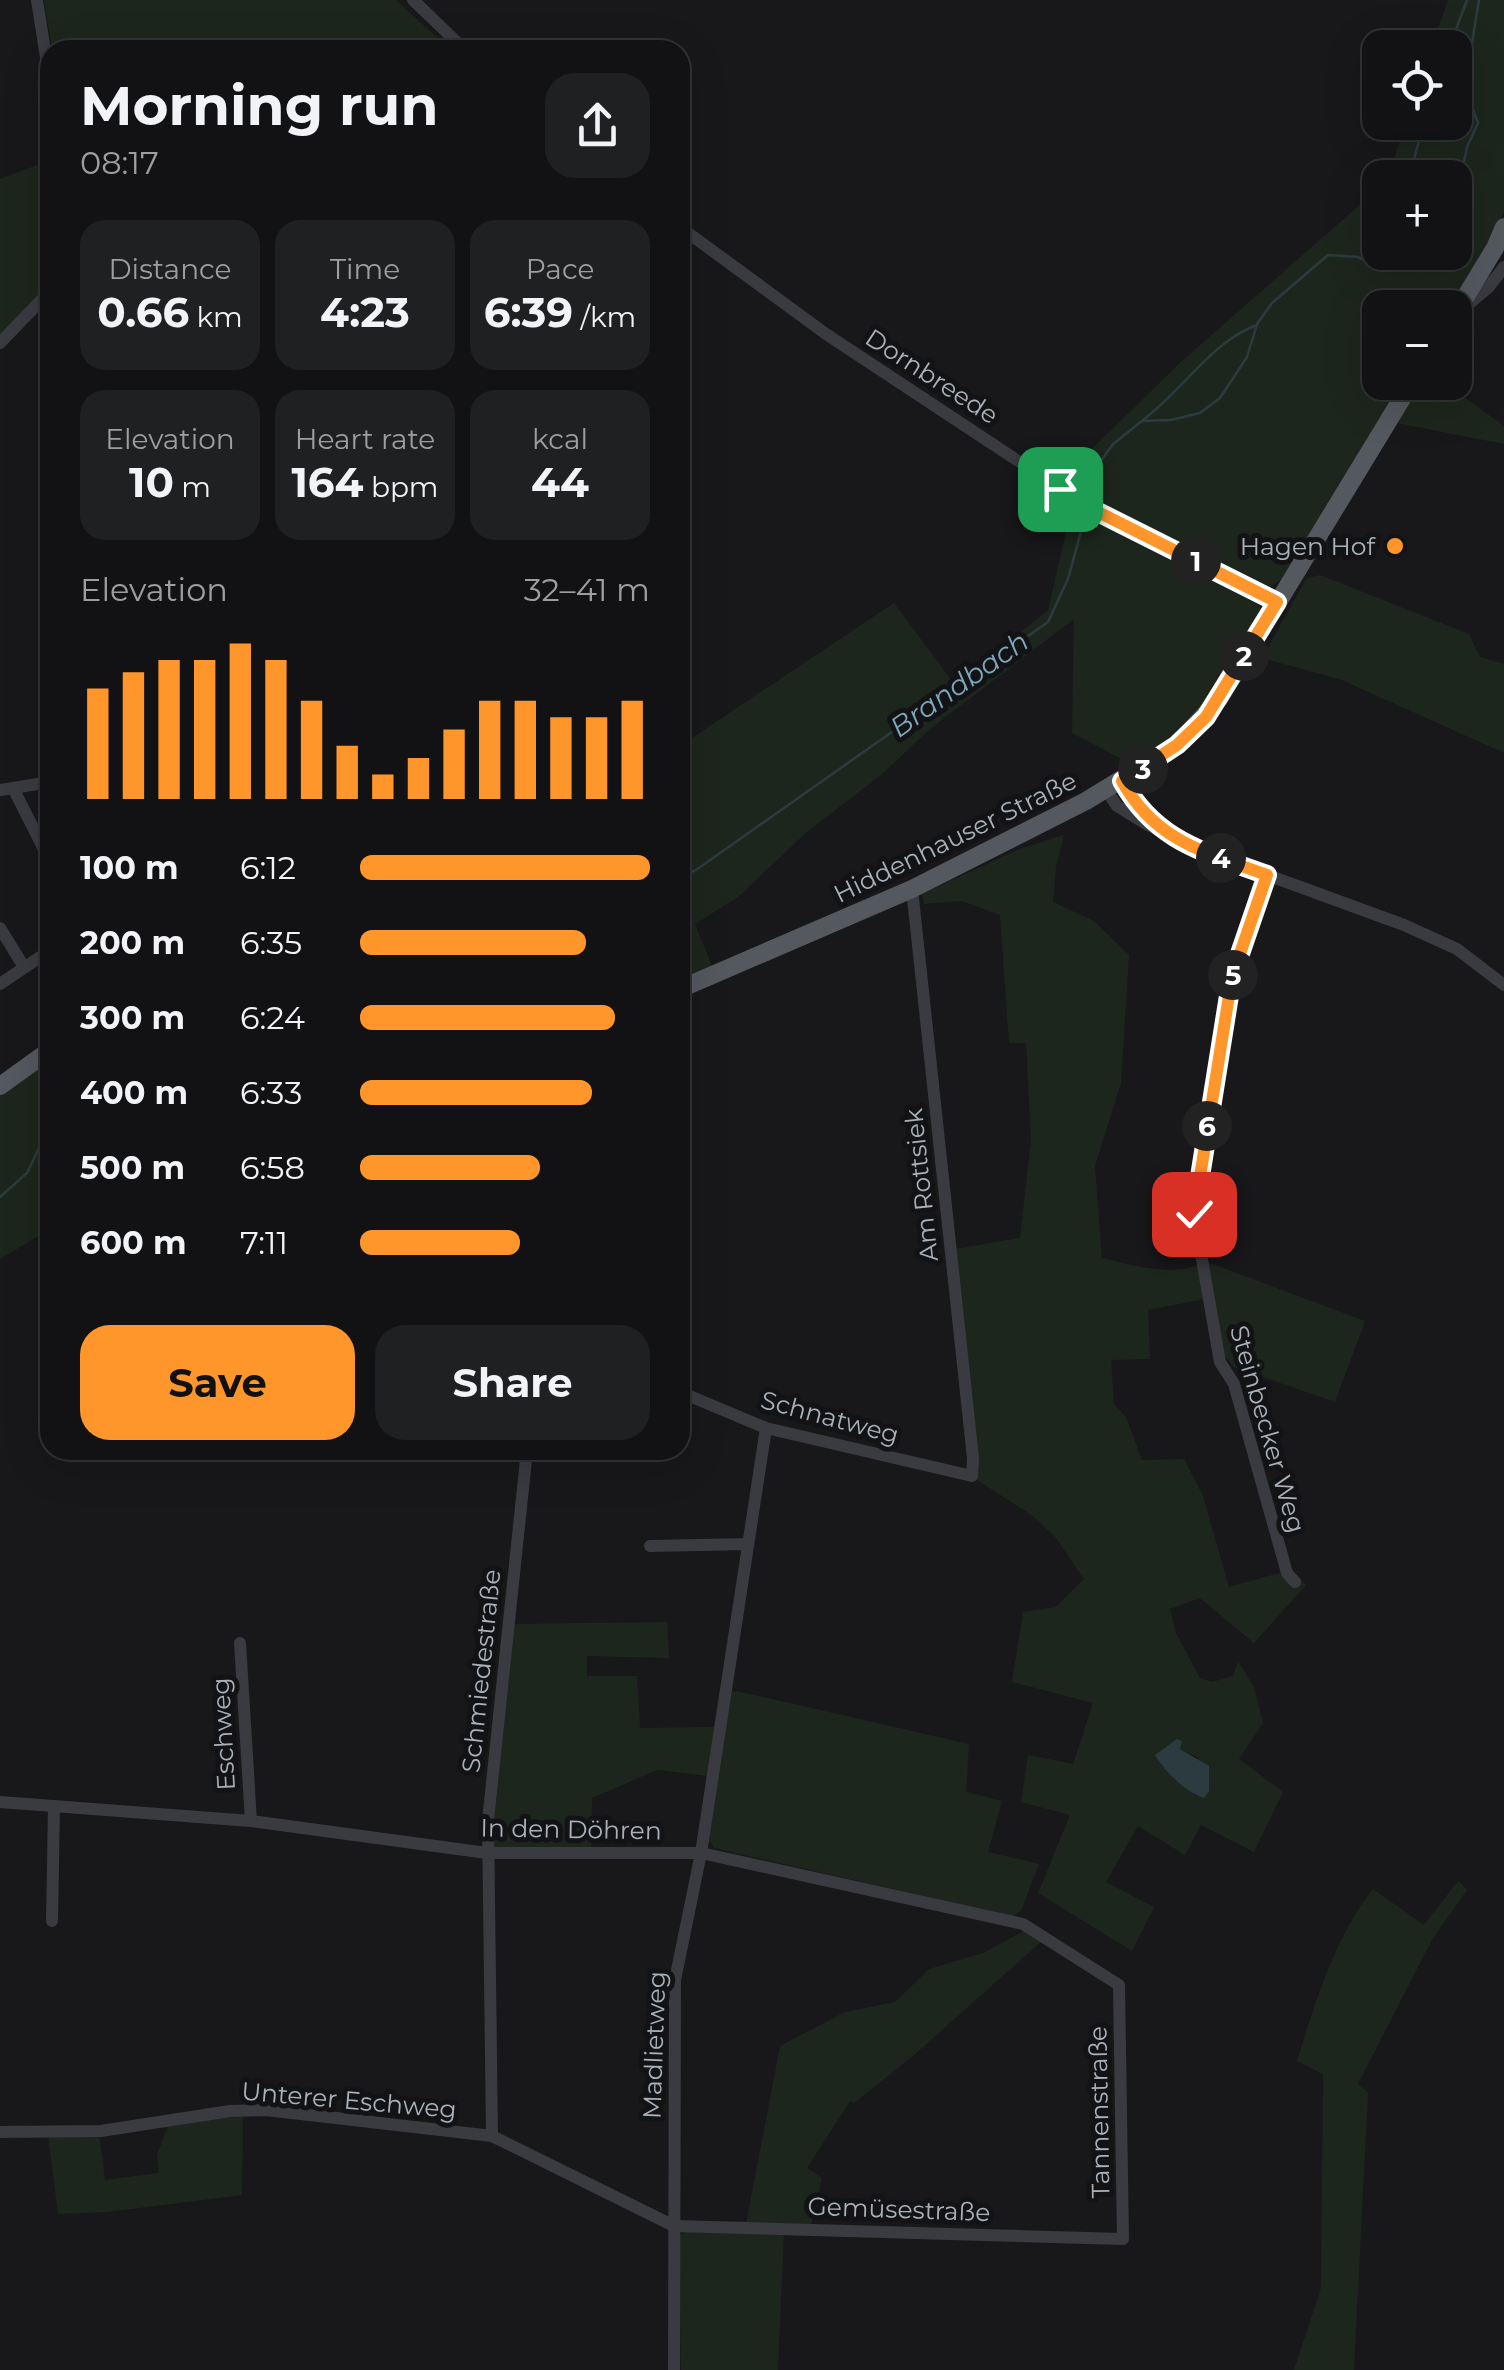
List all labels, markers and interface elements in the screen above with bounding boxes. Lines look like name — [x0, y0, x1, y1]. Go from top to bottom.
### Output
map controls — [1362, 30, 1472, 400]
button: locate — [1362, 30, 1472, 140]
text: Morning run — [80, 72, 438, 139]
button: share — [545, 73, 650, 178]
text: 08:17 — [80, 143, 159, 182]
button: + — [1362, 160, 1472, 270]
text: Distance — [108, 252, 232, 286]
text: Time — [330, 252, 400, 286]
text: Pace — [526, 252, 594, 286]
text: 0.66 — [97, 286, 189, 338]
text: 4:23 — [320, 286, 410, 338]
text: 6:39 — [484, 286, 573, 338]
button: − — [1362, 290, 1472, 400]
text: km — [189, 300, 243, 334]
text: /km — [573, 300, 636, 334]
street label: Dornbreede — [860, 322, 1004, 430]
text: Elevation — [105, 422, 235, 456]
text: Heart rate — [295, 422, 435, 456]
text: kcal — [532, 422, 588, 456]
pin — [1018, 447, 1103, 532]
text: 10 — [129, 456, 174, 508]
text: 164 — [291, 456, 364, 508]
text: 44 — [531, 456, 589, 508]
icon: arrive — [1033, 462, 1088, 517]
text: m — [174, 470, 211, 504]
text: bpm — [364, 470, 439, 504]
place label: Hagen Hof — [1240, 531, 1377, 561]
marker: Hagen Hof — [1384, 535, 1406, 557]
pin: 1 — [1171, 536, 1221, 586]
text: 1 — [1191, 544, 1201, 578]
text: Elevation — [80, 570, 228, 609]
text: 32–41 m — [524, 570, 650, 609]
water label: Brandbach — [883, 624, 1035, 744]
pin: 2 — [1219, 631, 1269, 681]
text: 2 — [1236, 639, 1252, 673]
pin: 3 — [1118, 744, 1168, 794]
text: 3 — [1135, 752, 1151, 786]
street label: Hiddenhauser Straße — [829, 765, 1081, 909]
pin: 4 — [1196, 833, 1246, 883]
text: 4 — [1211, 841, 1231, 875]
text: 100 m — [80, 848, 179, 887]
text: 6:12 — [240, 848, 296, 887]
text: 200 m — [80, 923, 185, 962]
text: 6:35 — [240, 923, 302, 962]
pin: 5 — [1208, 950, 1258, 1000]
text: 5 — [1225, 958, 1241, 992]
text: 300 m — [80, 998, 185, 1037]
text: 6:24 — [240, 998, 305, 1037]
text: 400 m — [80, 1073, 188, 1112]
text: 6:33 — [240, 1073, 302, 1112]
pin: 6 — [1182, 1101, 1232, 1151]
street label: Am Rottsiek — [898, 1107, 944, 1263]
text: 6 — [1198, 1109, 1216, 1143]
text: 500 m — [80, 1148, 185, 1187]
text: 6:58 — [240, 1148, 305, 1187]
pin — [1152, 1172, 1237, 1257]
icon: check — [1167, 1187, 1222, 1242]
text: 600 m — [80, 1223, 186, 1262]
text: 7:11 — [240, 1223, 288, 1262]
street label: Steinbecker Weg — [1224, 1322, 1312, 1536]
button: Save — [80, 1325, 355, 1440]
button: Share — [375, 1325, 650, 1440]
street label: Schnatweg — [758, 1384, 902, 1450]
street label: Schmiedestraße — [455, 1568, 507, 1774]
street label: Eschweg — [205, 1677, 241, 1791]
street label: In den Döhren — [480, 1812, 662, 1846]
street label: Madlietweg — [636, 1971, 672, 2119]
street label: Tannenstraße — [1083, 2026, 1115, 2198]
street label: Unterer Eschweg — [240, 2076, 458, 2124]
street label: Gemüsestraße — [807, 2191, 991, 2227]

